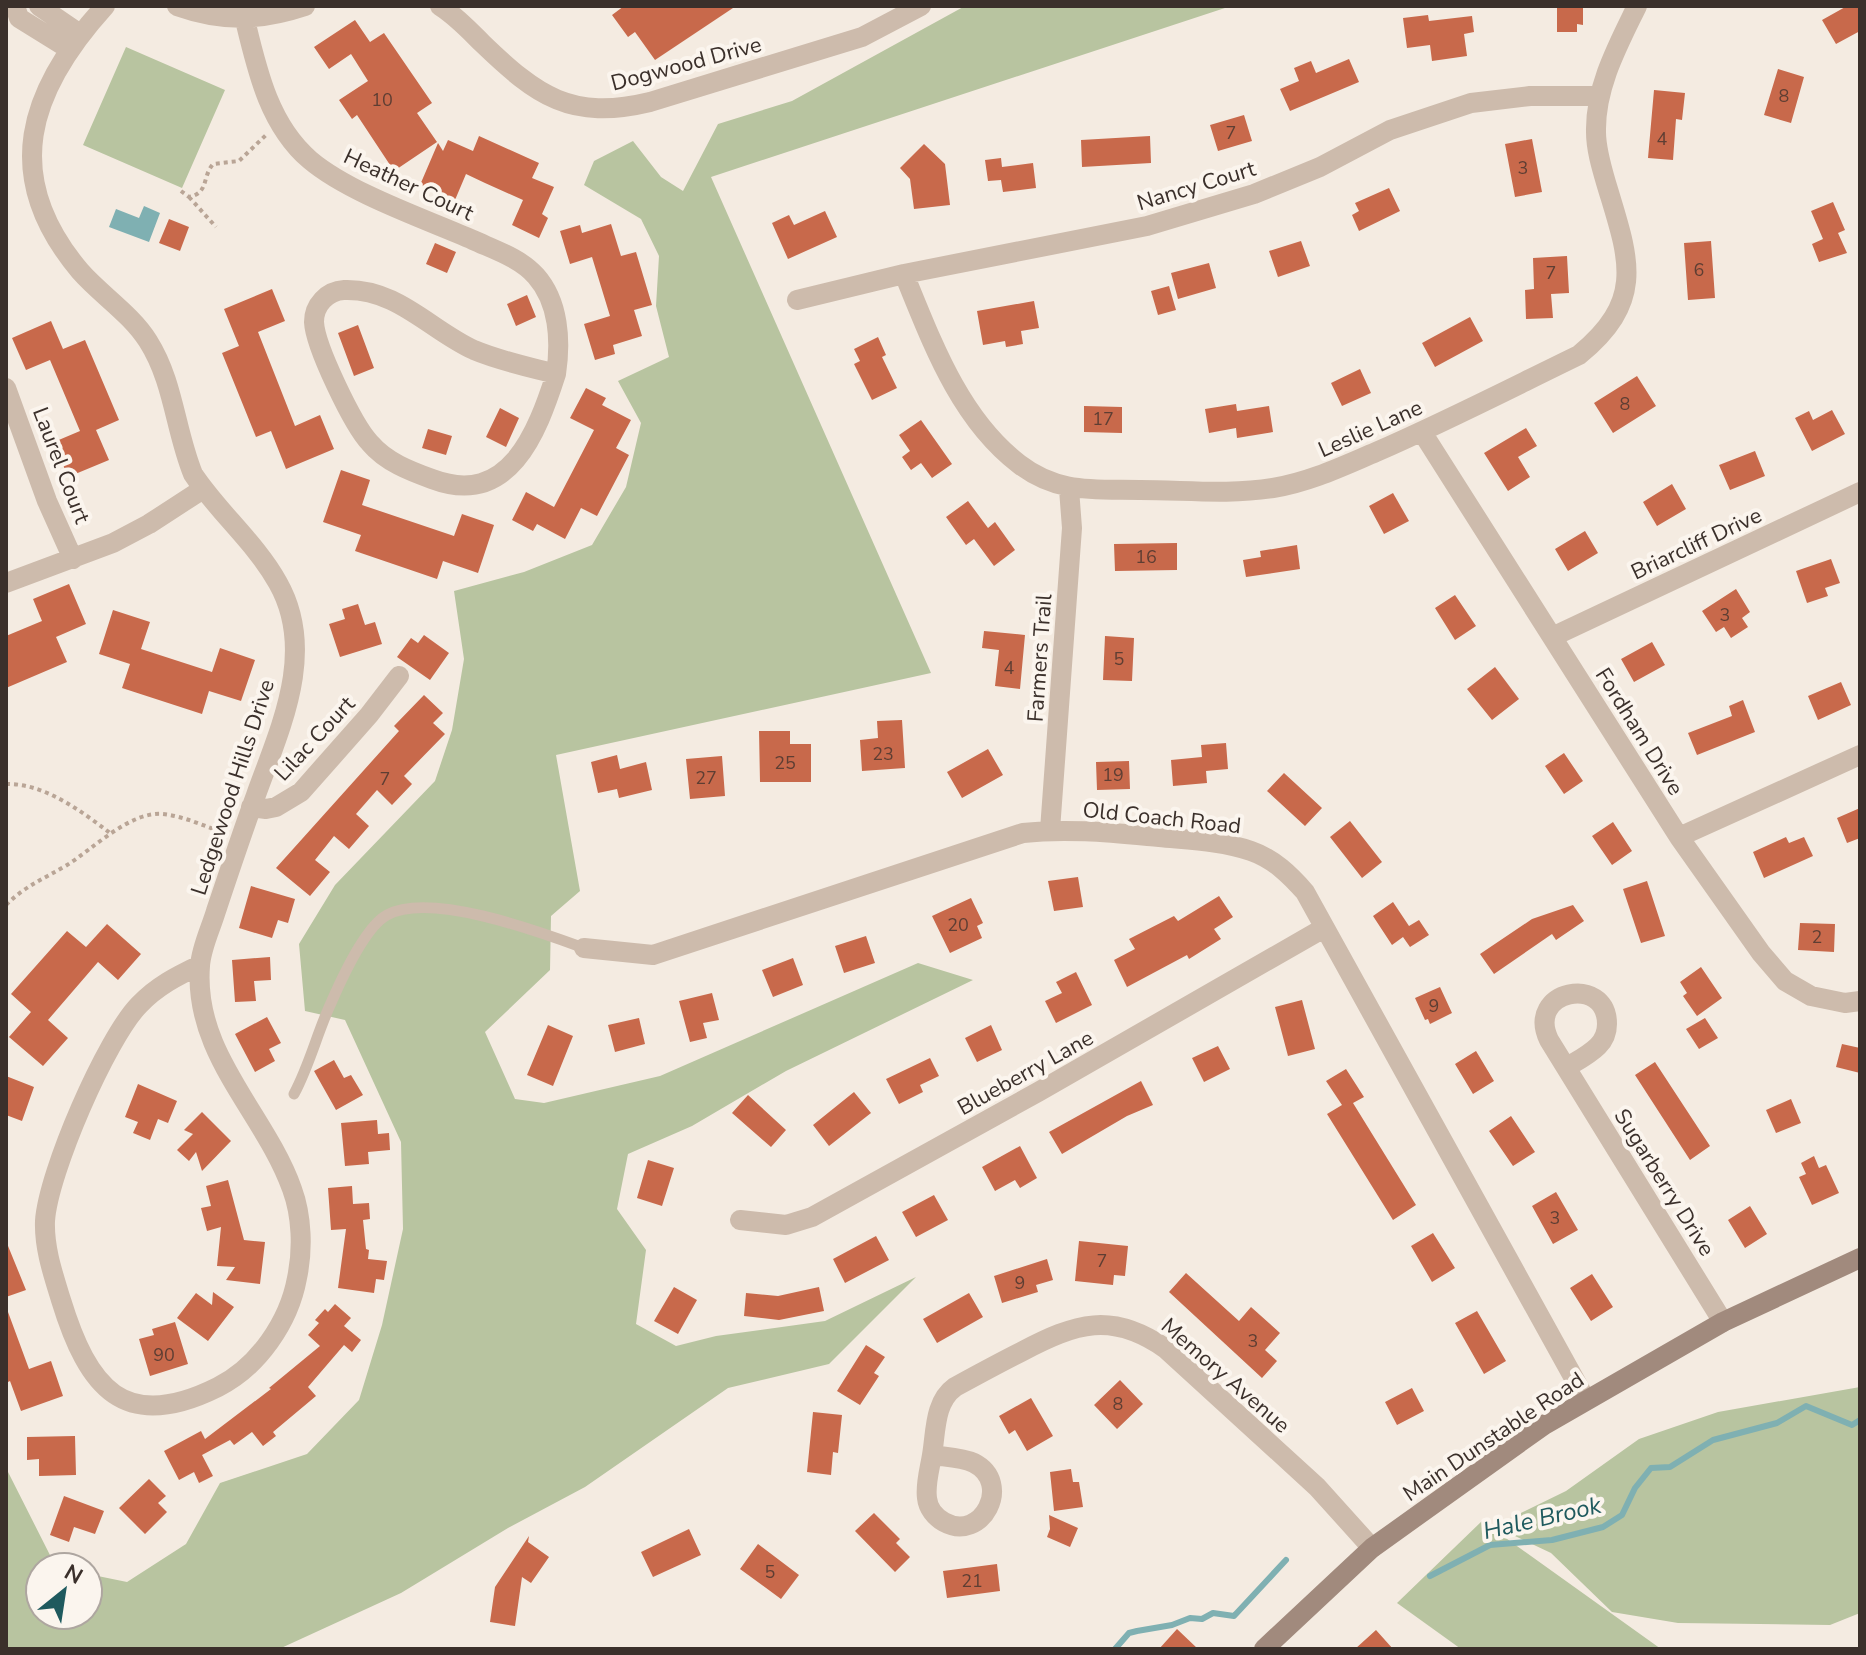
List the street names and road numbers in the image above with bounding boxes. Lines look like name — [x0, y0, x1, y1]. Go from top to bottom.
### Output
street label: Dogwood Drive — [608, 29, 765, 99]
street label: Heather Court — [339, 142, 479, 228]
street label: Nancy Court — [1133, 154, 1260, 218]
street label: Leslie Lane — [1314, 393, 1427, 465]
street label: Laurel Court — [25, 403, 97, 528]
street label: Briarcliff Drive — [1626, 500, 1767, 587]
street label: Farmers Trail — [1021, 593, 1059, 723]
street label: Fordham Drive — [1588, 662, 1690, 801]
street label: Ledgewood Hills Drive — [184, 676, 282, 899]
street label: Lilac Court — [268, 690, 362, 788]
street label: Old Coach Road — [1081, 795, 1243, 841]
street label: Blueberry Lane — [952, 1023, 1099, 1123]
street label: Sugarberry Drive — [1607, 1103, 1721, 1262]
street label: Memory Avenue — [1154, 1311, 1296, 1440]
street label: Main Dunstable Road — [1397, 1365, 1590, 1509]

